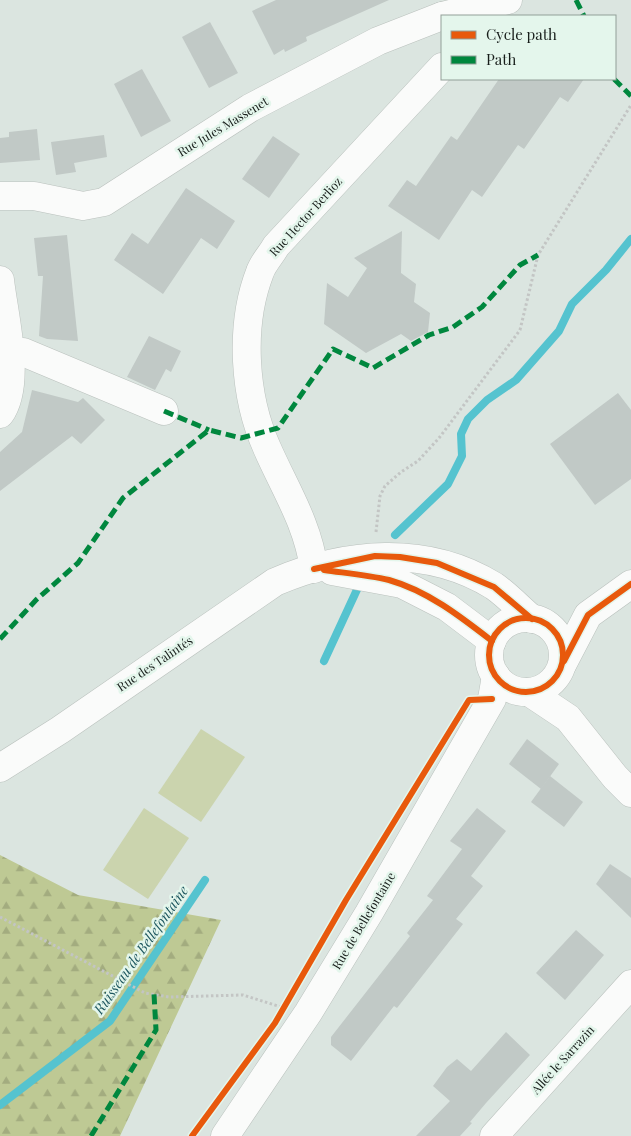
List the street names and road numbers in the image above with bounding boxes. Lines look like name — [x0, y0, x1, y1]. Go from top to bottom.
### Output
street label: Rue Jules Massenet — [174, 92, 271, 160]
street label: Rue Hector Berlioz — [265, 173, 345, 259]
street label: Rue des Talintés — [113, 632, 195, 694]
street label: Rue de Bellefontaine — [328, 869, 399, 972]
street label: Allée le Sarrazin — [527, 1022, 597, 1098]

